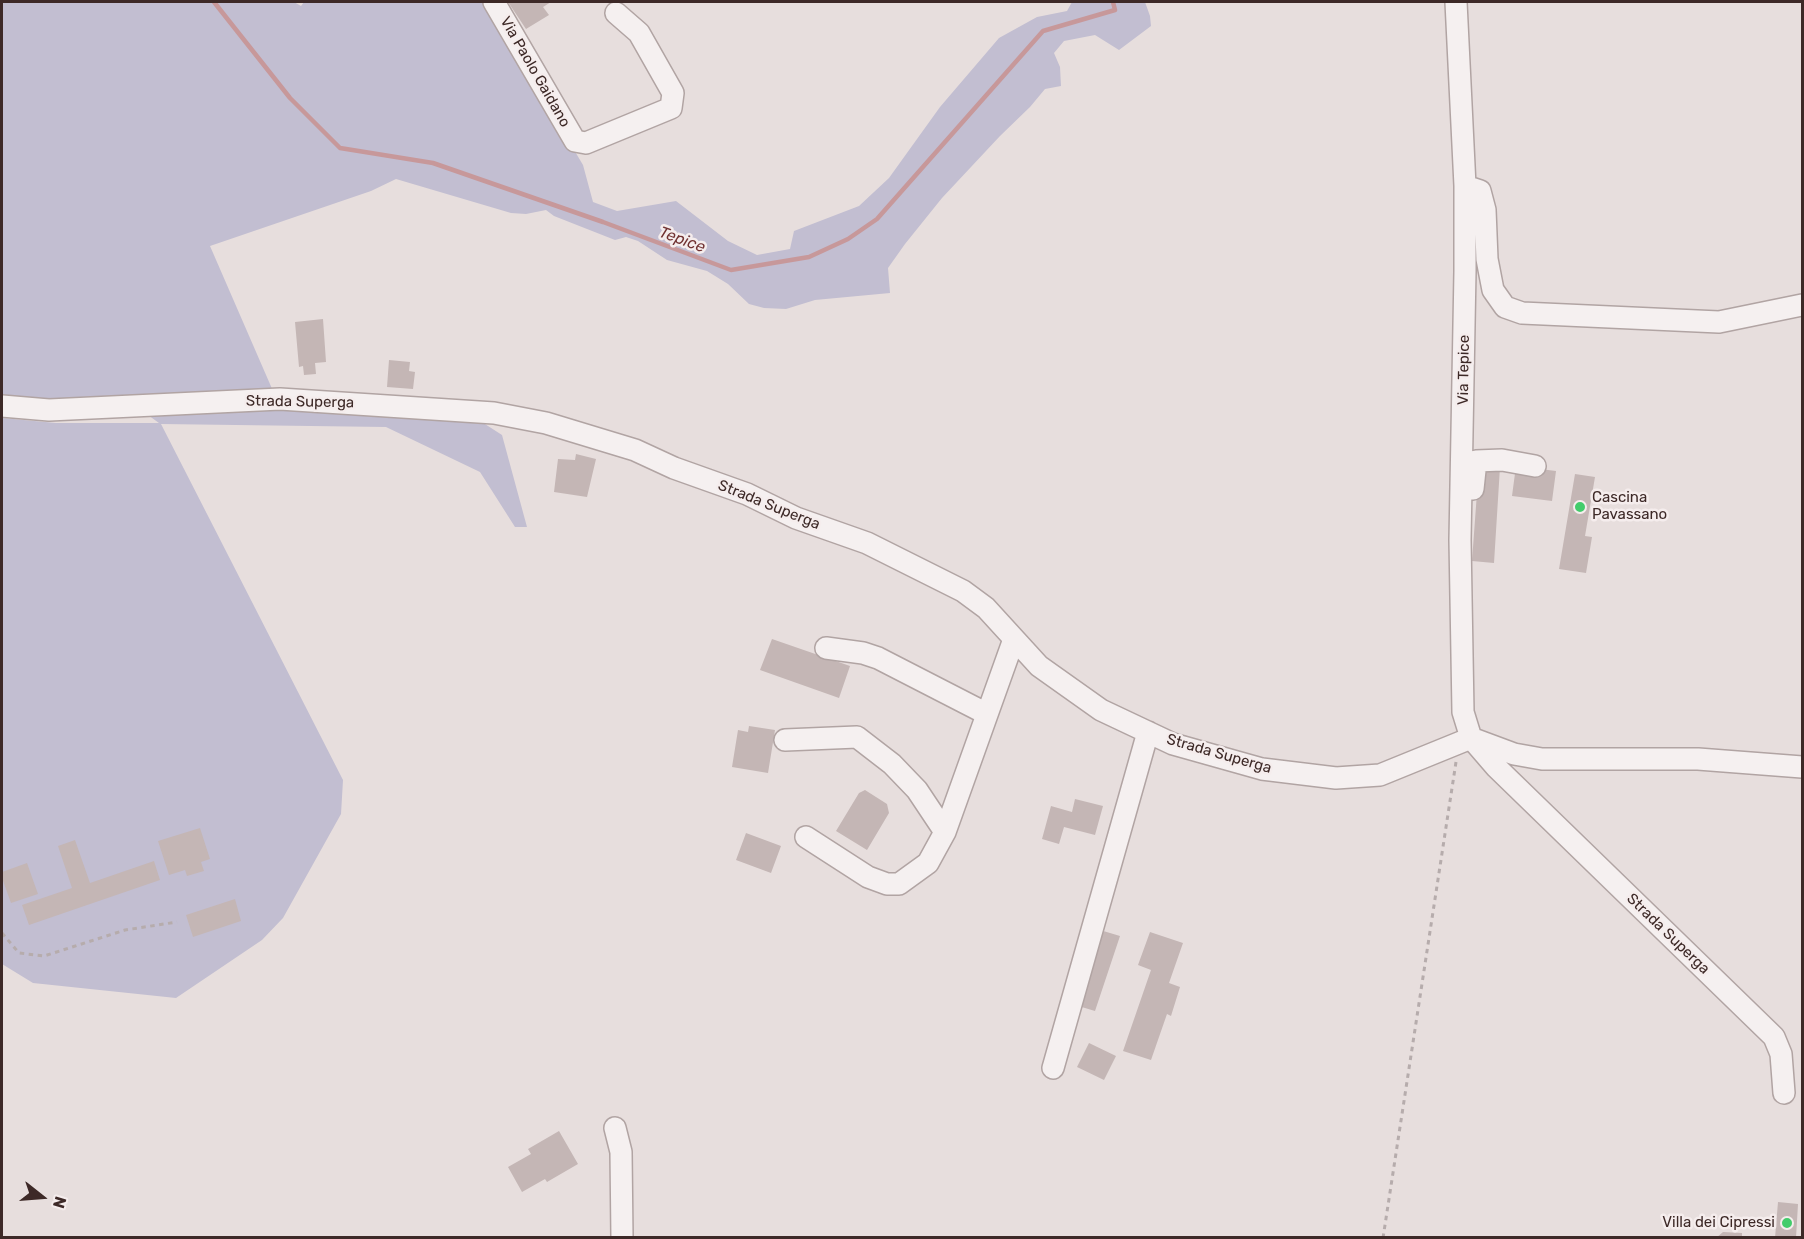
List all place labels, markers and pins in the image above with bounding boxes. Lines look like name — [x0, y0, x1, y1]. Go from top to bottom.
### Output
place label: Cascina Pavassano — [1592, 489, 1667, 524]
marker: Cascina Pavassano — [1573, 500, 1587, 514]
place label: Villa dei Cipressi — [1662, 1214, 1775, 1232]
marker: Villa dei Cipressi — [1780, 1216, 1794, 1230]

